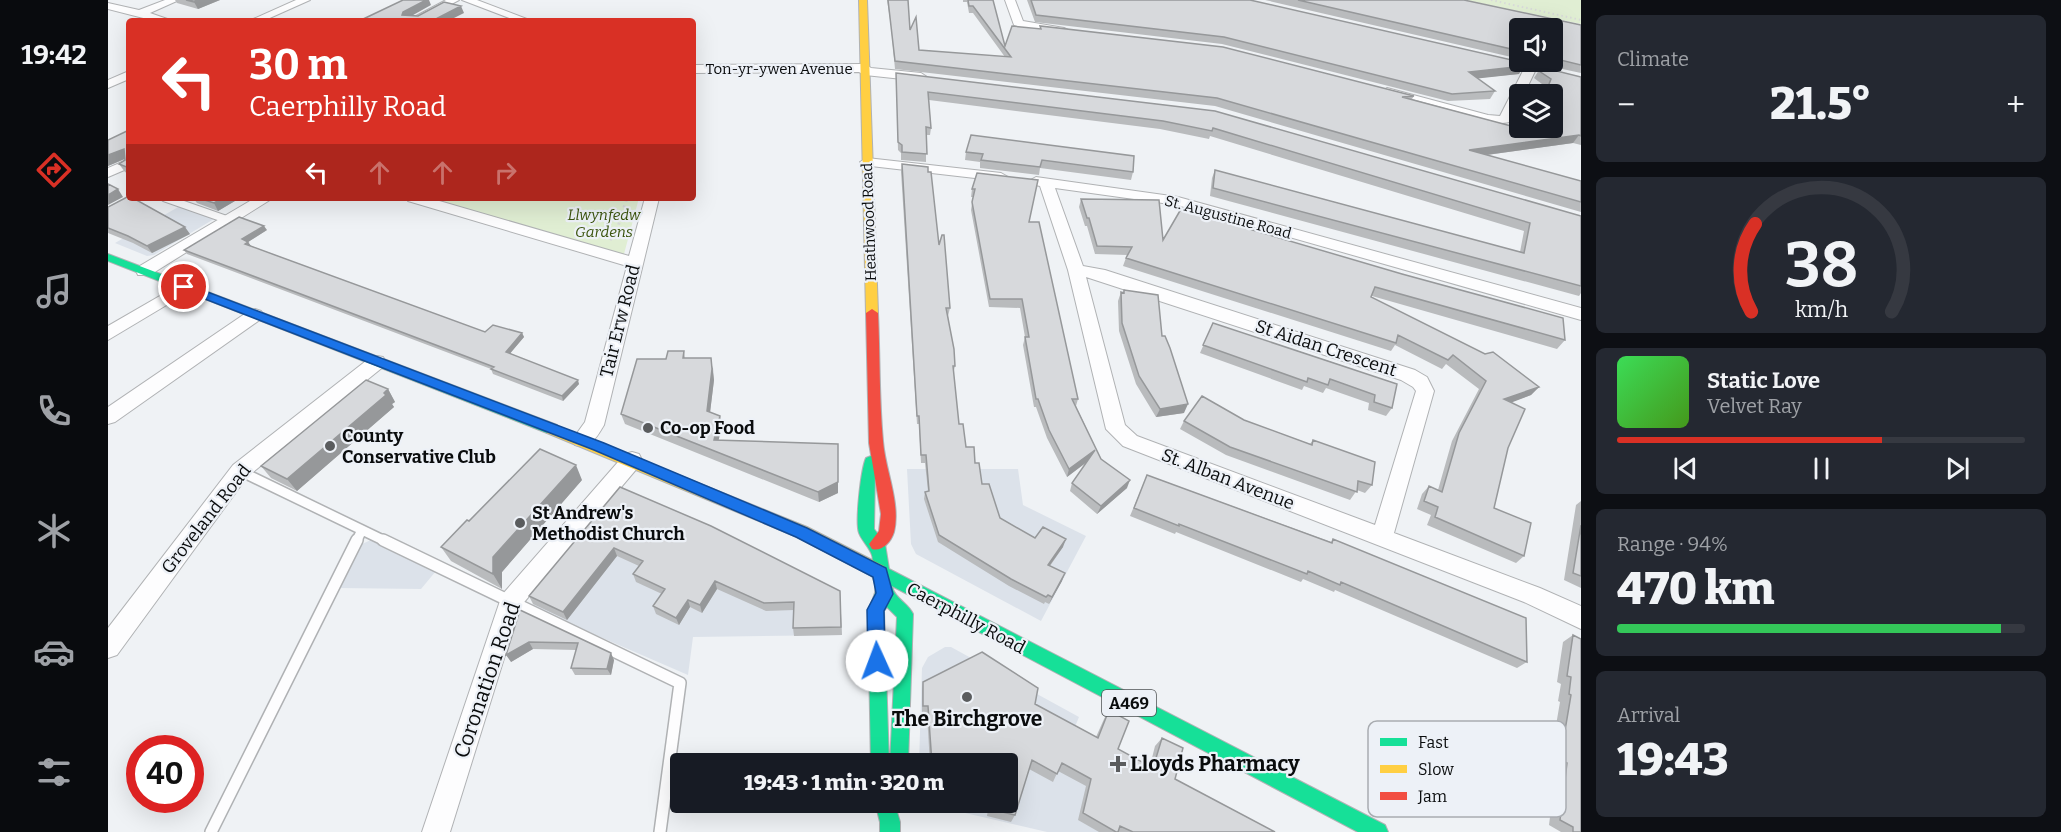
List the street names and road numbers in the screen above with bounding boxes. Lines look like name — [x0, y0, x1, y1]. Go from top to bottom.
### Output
street label: Ton-yr-ywen Avenue — [705, 60, 853, 78]
street label: Heathwood Road — [858, 162, 880, 282]
street label: St. Augustine Road — [1163, 191, 1294, 243]
street label: Tair Erw Road — [595, 262, 645, 380]
street label: St Aidan Crescent — [1252, 315, 1400, 381]
street label: St. Alban Avenue — [1158, 444, 1298, 514]
street label: Groveland Road — [157, 460, 256, 578]
street label: Caerphilly Road — [903, 577, 1029, 659]
street label: Coronation Road — [448, 598, 526, 762]
road number: A469 — [1102, 690, 1156, 716]

